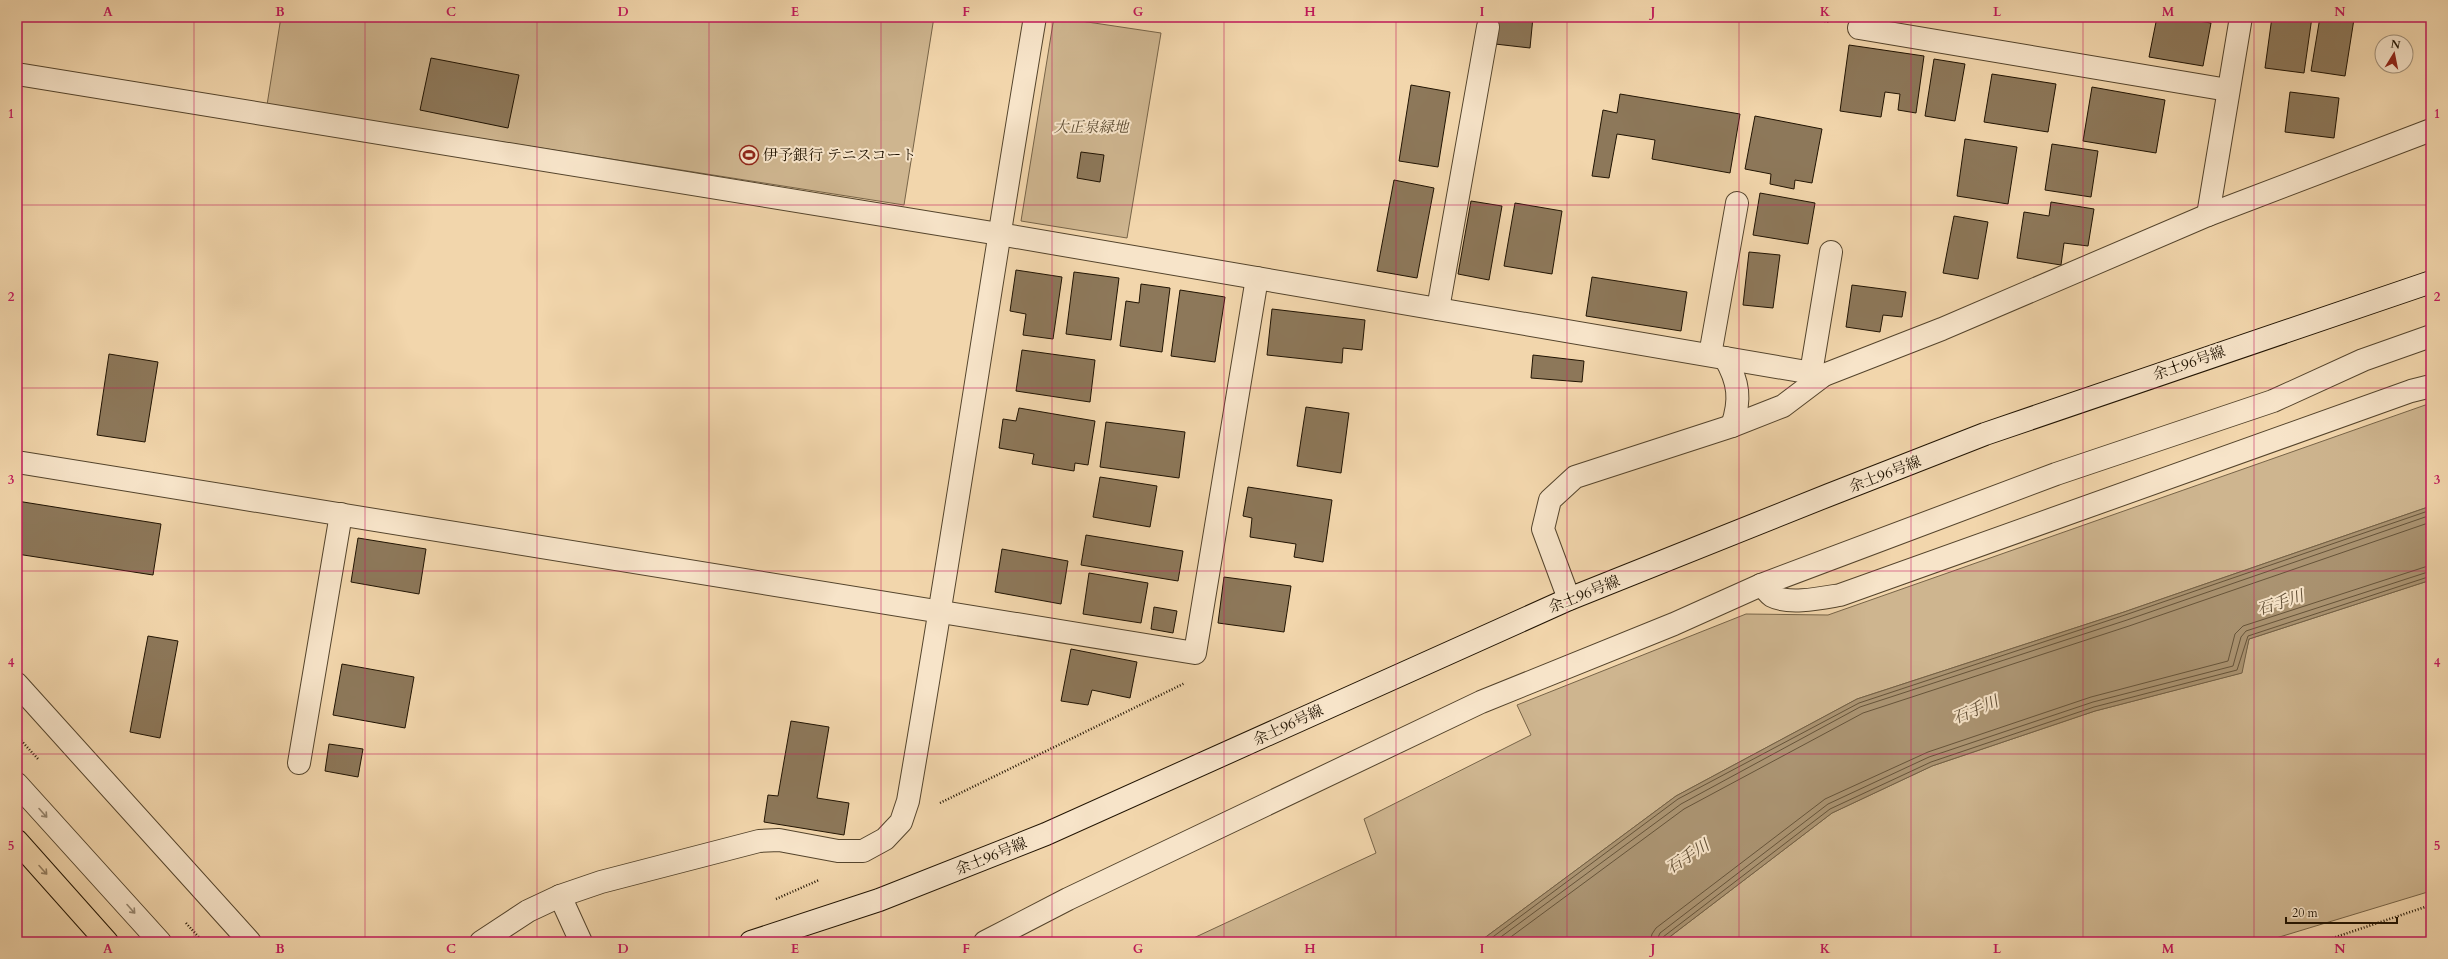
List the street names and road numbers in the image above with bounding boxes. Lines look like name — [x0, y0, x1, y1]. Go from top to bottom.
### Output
street label: 余土96号線 — [2150, 341, 2228, 385]
street label: 余土96号線 — [1846, 451, 1924, 497]
street label: 余土96号線 — [1545, 571, 1623, 617]
street label: 余土96号線 — [1250, 700, 1326, 750]
street label: 余土96号線 — [952, 833, 1030, 879]

